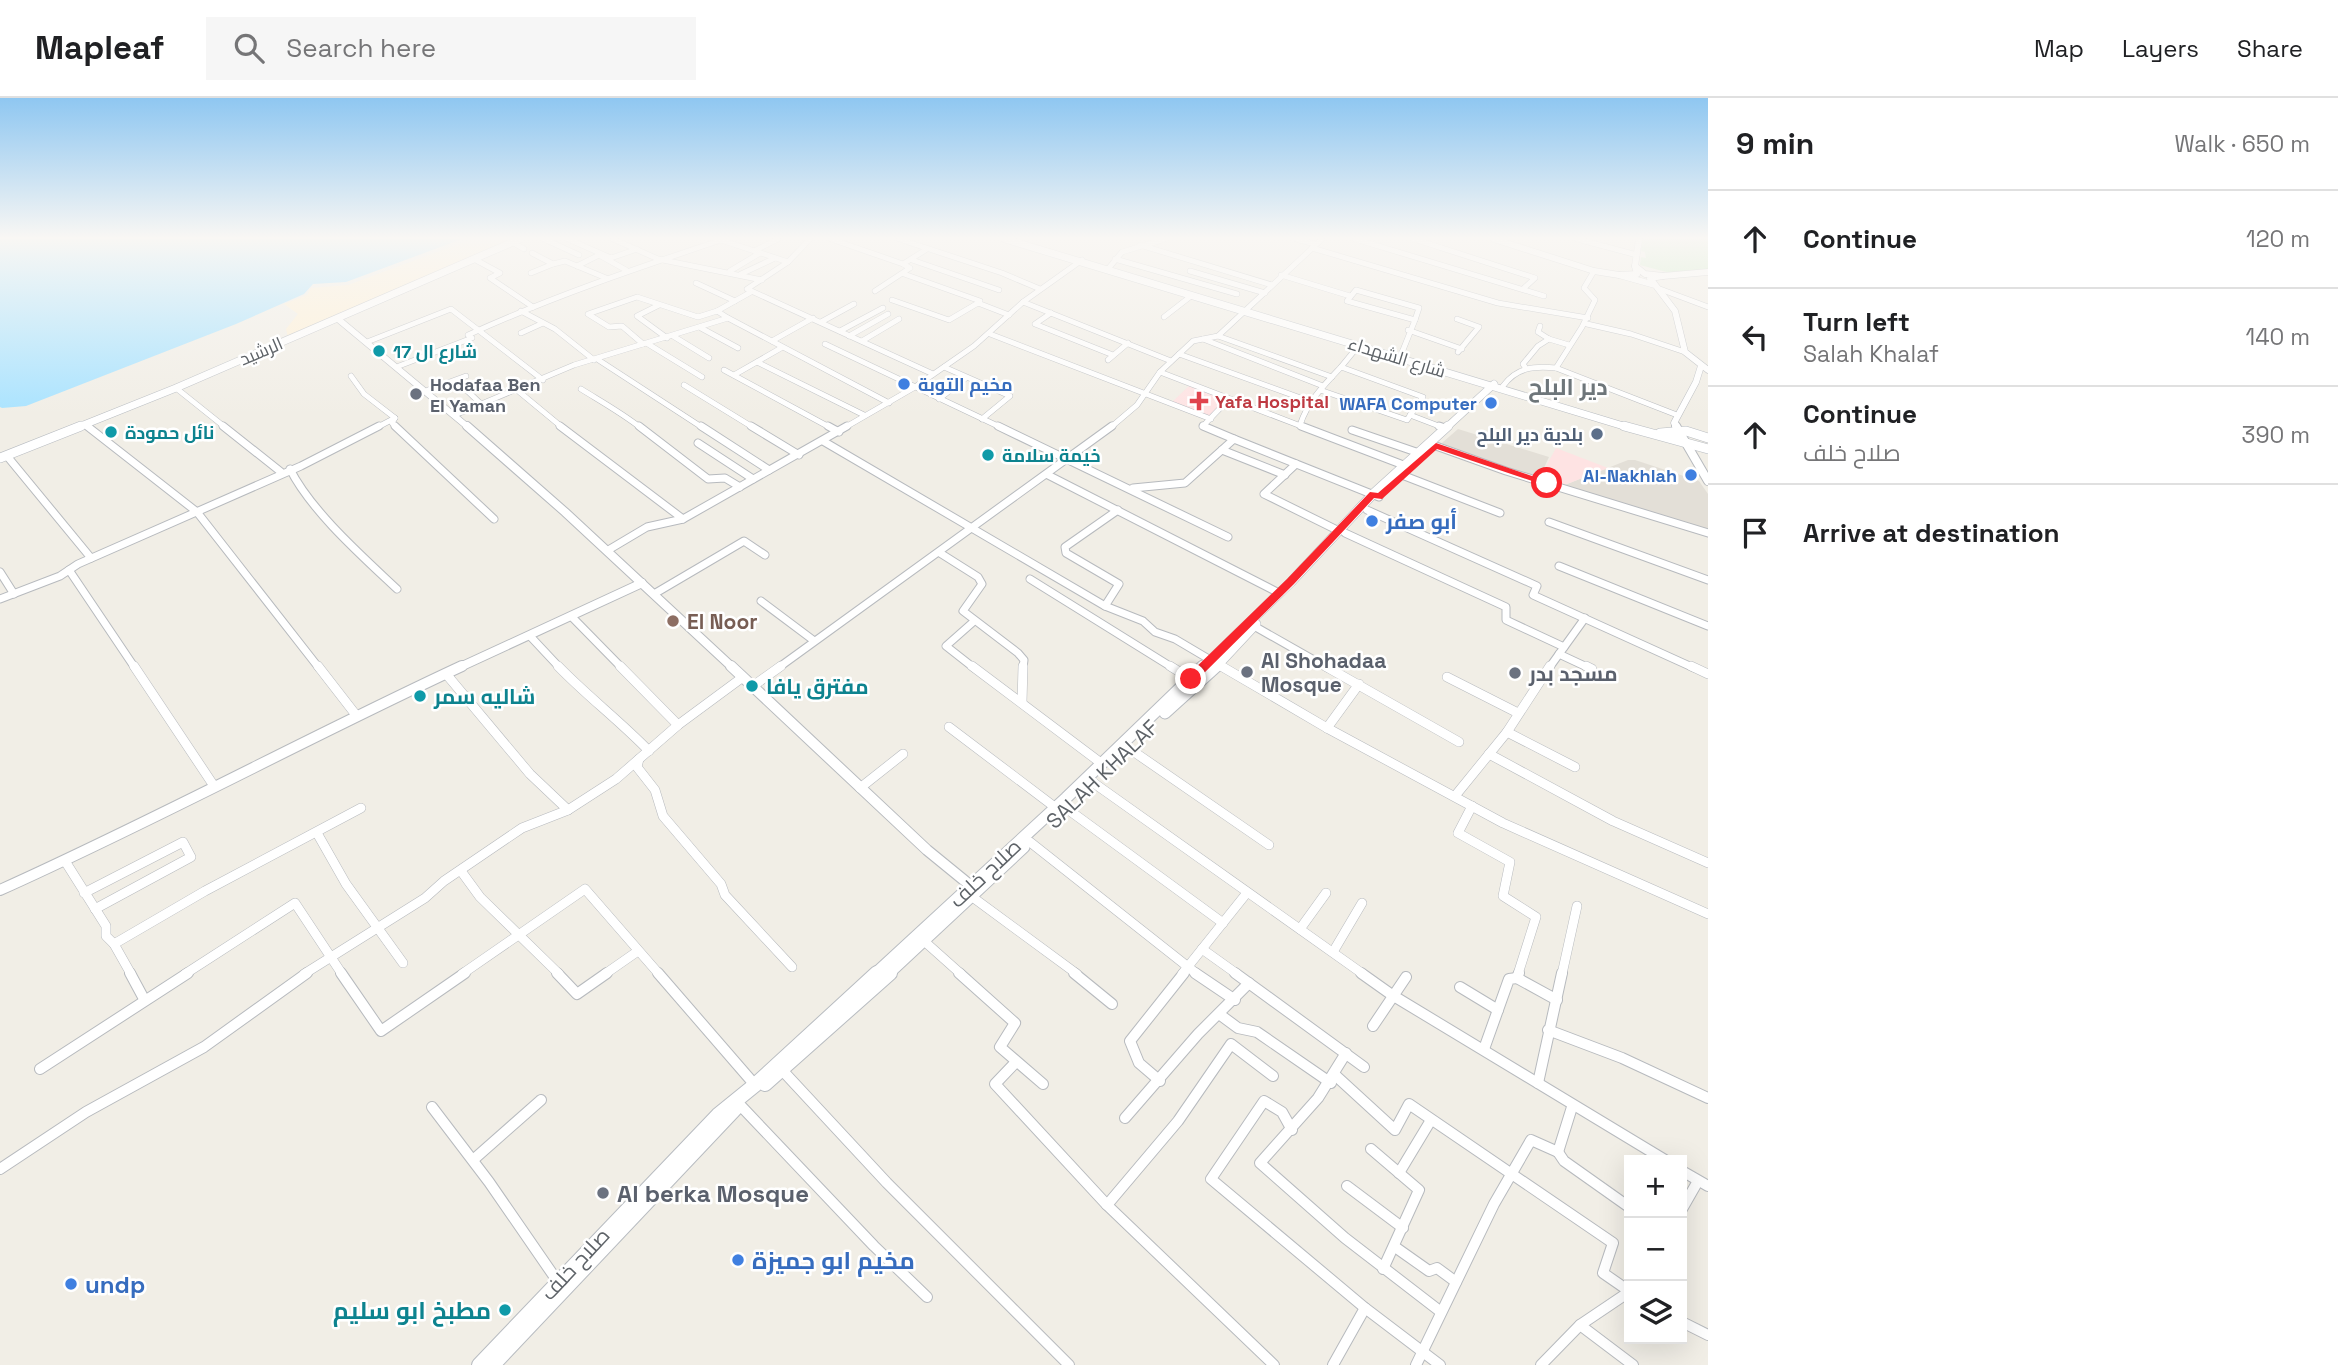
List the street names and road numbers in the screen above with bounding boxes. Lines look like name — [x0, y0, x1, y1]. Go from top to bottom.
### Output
street label: شارع الشهداء — [1345, 331, 1449, 384]
street label: الرشيد — [236, 332, 286, 370]
street label: SALAH KHALAF — [1040, 714, 1164, 834]
street label: صلاح خلف — [943, 833, 1027, 914]
street label: صلاح خلف — [535, 1222, 616, 1306]

